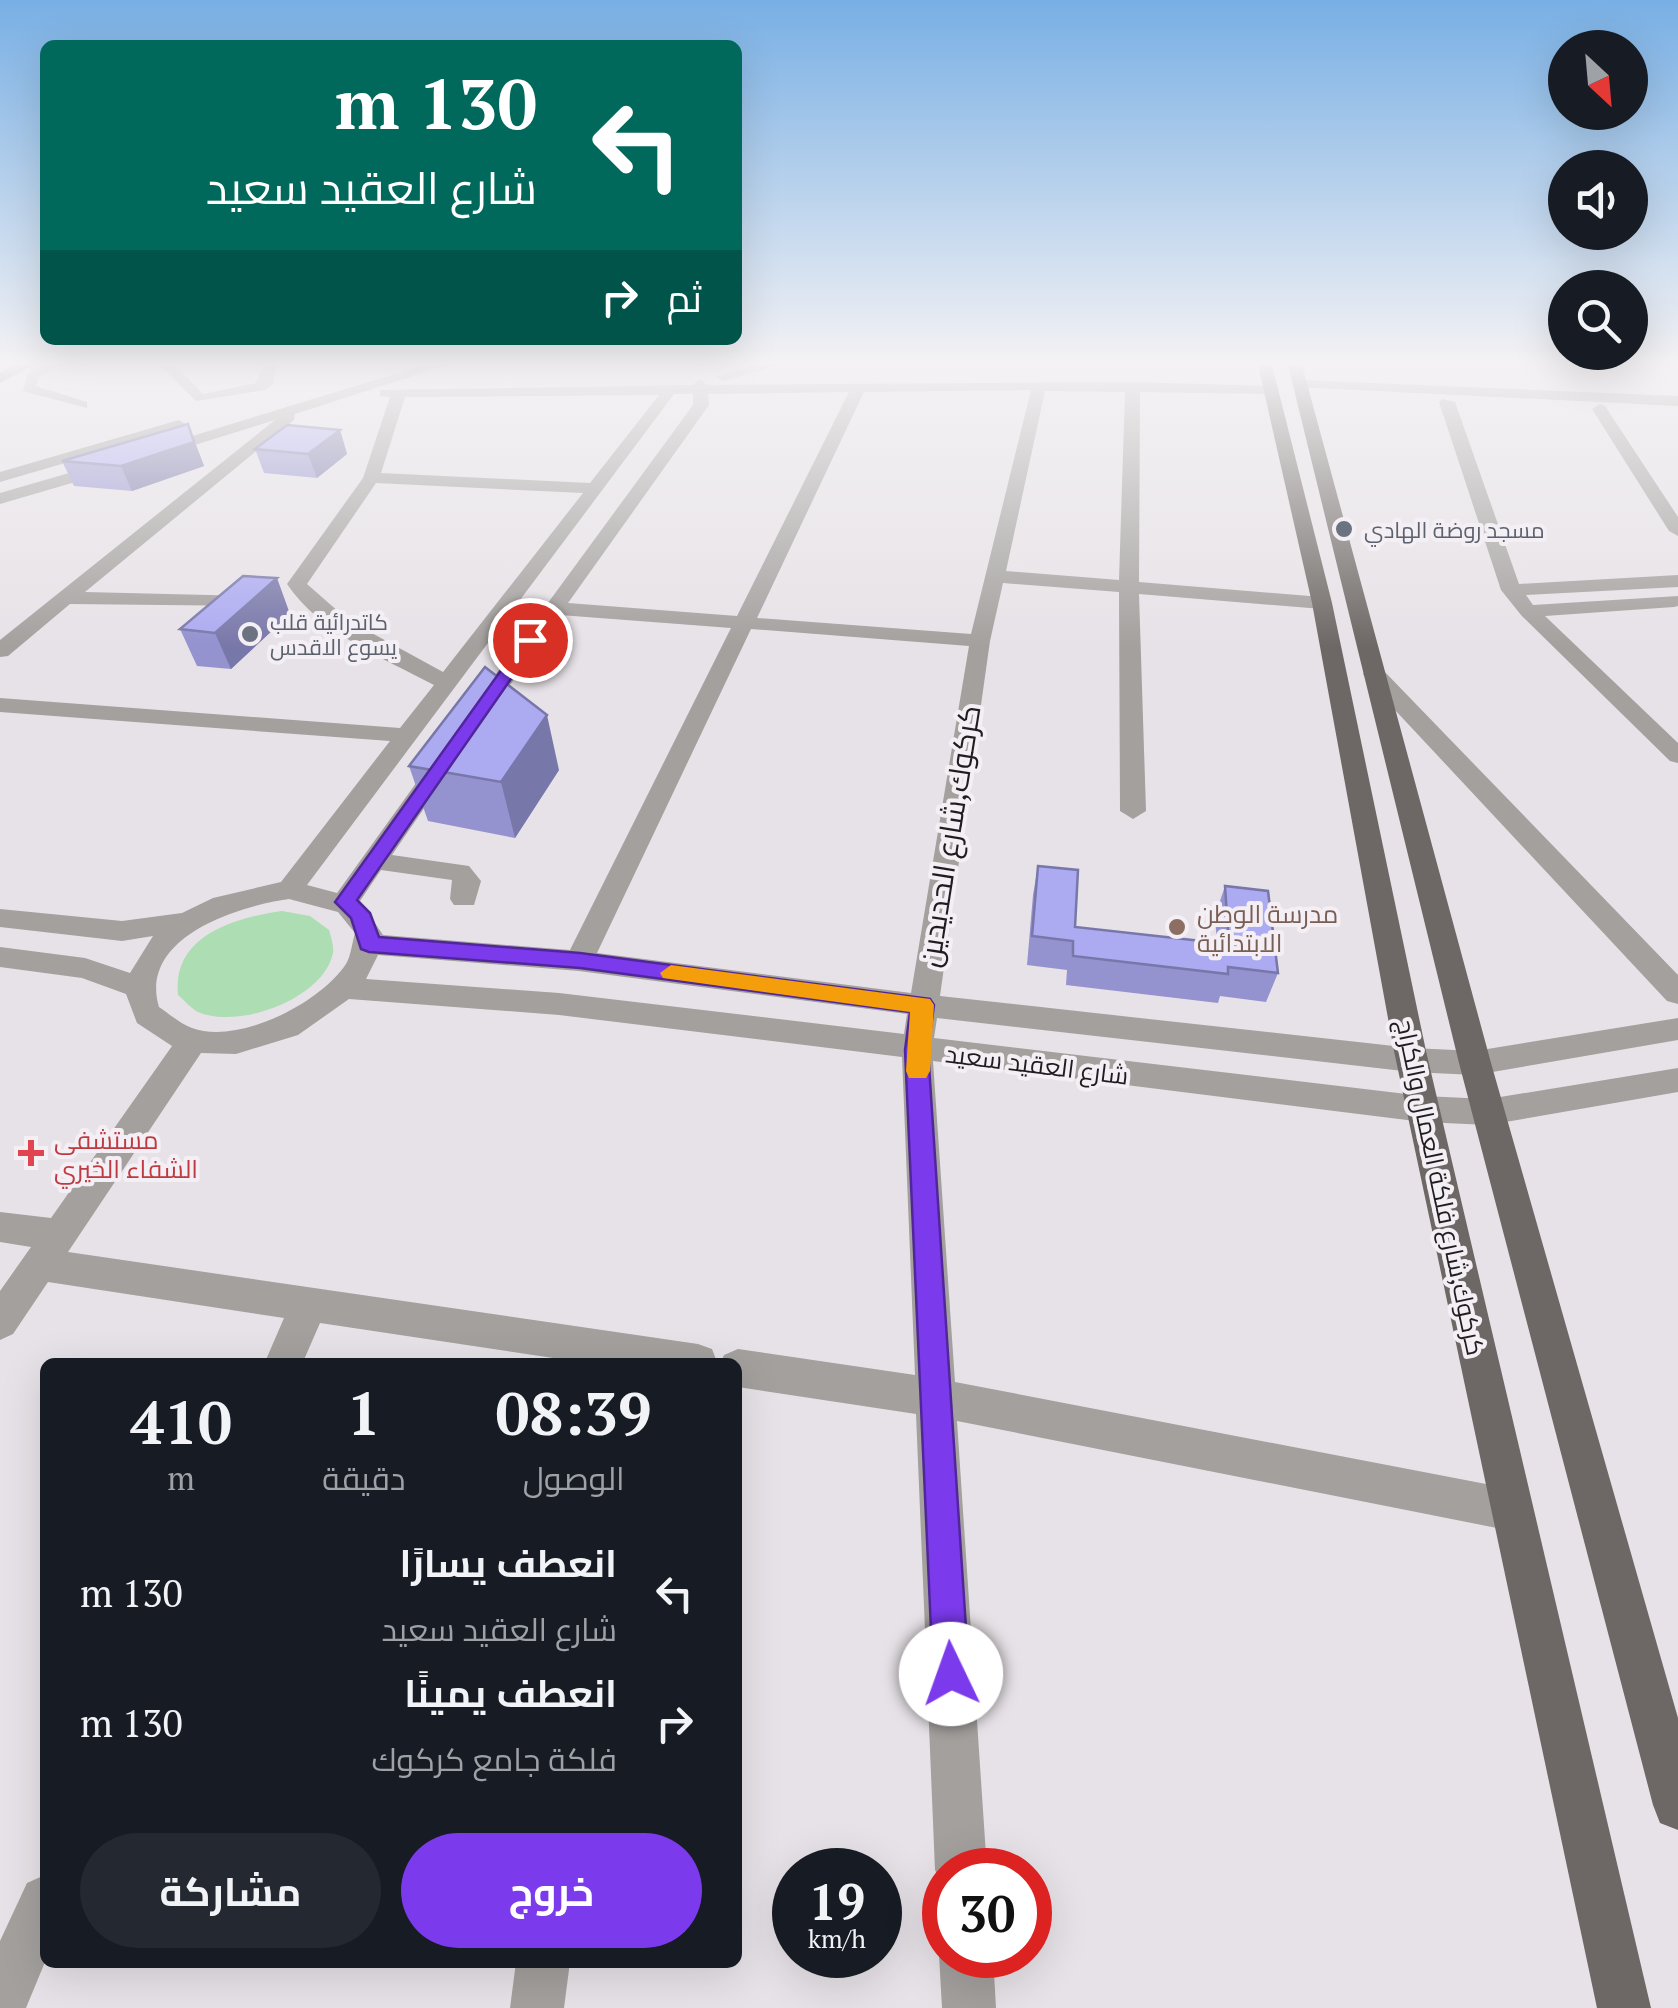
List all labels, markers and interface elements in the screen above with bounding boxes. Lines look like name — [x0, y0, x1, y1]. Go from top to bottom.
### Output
north arrow — [1548, 30, 1648, 130]
map controls — [1548, 30, 1648, 370]
text: 130 m — [335, 56, 537, 149]
icon: left — [572, 80, 702, 210]
button: sound — [1548, 150, 1648, 250]
text: شارع العقيد سعيد — [206, 157, 537, 217]
icon: right — [592, 270, 647, 325]
button: search — [1548, 270, 1648, 370]
text: ثم — [667, 273, 702, 323]
place label: مسجد روضة الهادي — [1364, 515, 1545, 547]
marker: مسجد روضة الهادي — [1333, 518, 1355, 540]
pin — [488, 598, 573, 683]
place label: كاتدرائية قلب يسوع الاقدس — [270, 607, 397, 662]
icon: arrive — [503, 613, 558, 668]
marker: كاتدرائية قلب يسوع الاقدس — [239, 623, 261, 645]
street label: كركوك,شارع الحديدين — [909, 702, 990, 970]
place label: مدرسة الوطن الابتدائية — [1197, 897, 1338, 959]
marker: مدرسة الوطن الابتدائية — [1166, 916, 1188, 938]
street label: كركوك,شارع فلكة العمال والكراج — [1388, 1016, 1493, 1358]
street label: شارع العقيد سعيد — [944, 1036, 1130, 1093]
place label: مستشفى الشفاء الخيري — [54, 1123, 198, 1189]
marker: مستشفى الشفاء الخيري — [18, 1140, 44, 1166]
text: 1 — [347, 1373, 381, 1452]
text: 08:39 — [496, 1373, 652, 1452]
text: 410 — [130, 1382, 232, 1461]
text: m — [167, 1457, 195, 1499]
text: دقيقة — [322, 1457, 405, 1499]
text: الوصول — [523, 1457, 625, 1499]
text: انعطف يسارًا — [399, 1538, 617, 1588]
icon: left — [647, 1566, 702, 1621]
text: 130 m — [80, 1568, 183, 1618]
text: شارع العقيد سعيد — [381, 1608, 617, 1650]
position arrow — [899, 1622, 1003, 1726]
text: انعطف يمينًا — [404, 1668, 617, 1718]
icon: right — [647, 1696, 702, 1751]
text: 130 m — [80, 1698, 183, 1748]
text: فلكة جامع كركوك — [372, 1738, 617, 1780]
button: مشاركة — [80, 1833, 381, 1948]
button: خروج — [401, 1833, 702, 1948]
speed limit sign: 30 — [922, 1848, 1052, 1978]
text: 19 — [809, 1868, 865, 1934]
text: km/h — [808, 1922, 866, 1955]

